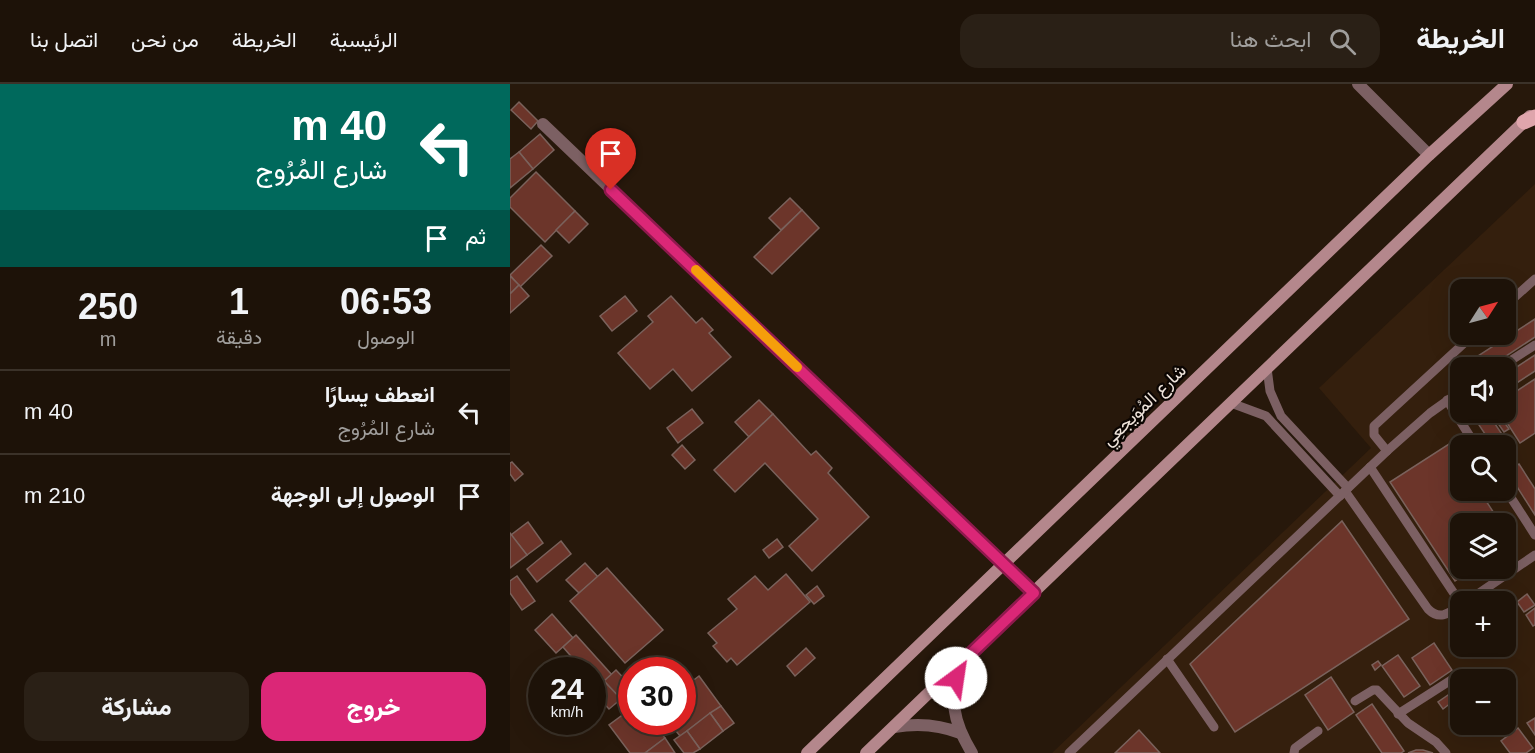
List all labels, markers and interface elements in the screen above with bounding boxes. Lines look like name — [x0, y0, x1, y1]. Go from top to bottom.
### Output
search box — [960, 14, 1380, 68]
text: الخريطة — [1416, 23, 1505, 54]
icon: search — [1326, 25, 1359, 58]
text: ابحث هنا — [1230, 27, 1311, 52]
text: اتصل بنا — [30, 28, 98, 51]
text: من نحن — [131, 28, 199, 51]
text: الخريطة — [232, 28, 297, 51]
text: الرئيسية — [330, 28, 398, 51]
text: 40 m — [291, 102, 387, 149]
icon: left — [408, 108, 486, 186]
pin — [585, 128, 636, 190]
icon: arrive — [594, 137, 627, 170]
text: شارع المُرُوج — [256, 155, 387, 185]
icon: arrive — [420, 222, 453, 255]
text: ثم — [465, 224, 486, 249]
north arrow — [1450, 279, 1516, 345]
map controls — [1450, 279, 1516, 735]
text: 1 — [229, 281, 249, 322]
text: 06:53 — [340, 281, 432, 322]
text: 250 — [78, 286, 138, 327]
text: دقيقة — [216, 326, 262, 348]
text: الوصول — [357, 326, 415, 348]
text: m — [100, 328, 116, 350]
button: sound — [1450, 357, 1516, 423]
street label: شارع المُوَيجعِي — [1098, 360, 1194, 454]
text: انعطف يسارًا — [325, 382, 435, 407]
icon: left — [453, 396, 486, 429]
text: 40 m — [24, 399, 73, 424]
text: شارع المُرُوج — [338, 417, 435, 439]
button: search — [1450, 435, 1516, 501]
icon: arrive — [453, 480, 486, 513]
text: الوصول إلى الوجهة — [271, 482, 435, 507]
text: 210 m — [24, 483, 85, 508]
button: layers — [1450, 513, 1516, 579]
button: + — [1450, 591, 1516, 657]
position arrow — [924, 646, 988, 710]
speed limit sign: 30 — [618, 657, 696, 735]
button: − — [1450, 669, 1516, 735]
button: مشاركة — [24, 672, 249, 741]
button: خروج — [261, 672, 486, 741]
text: 24 — [550, 672, 584, 705]
text: km/h — [551, 703, 583, 720]

